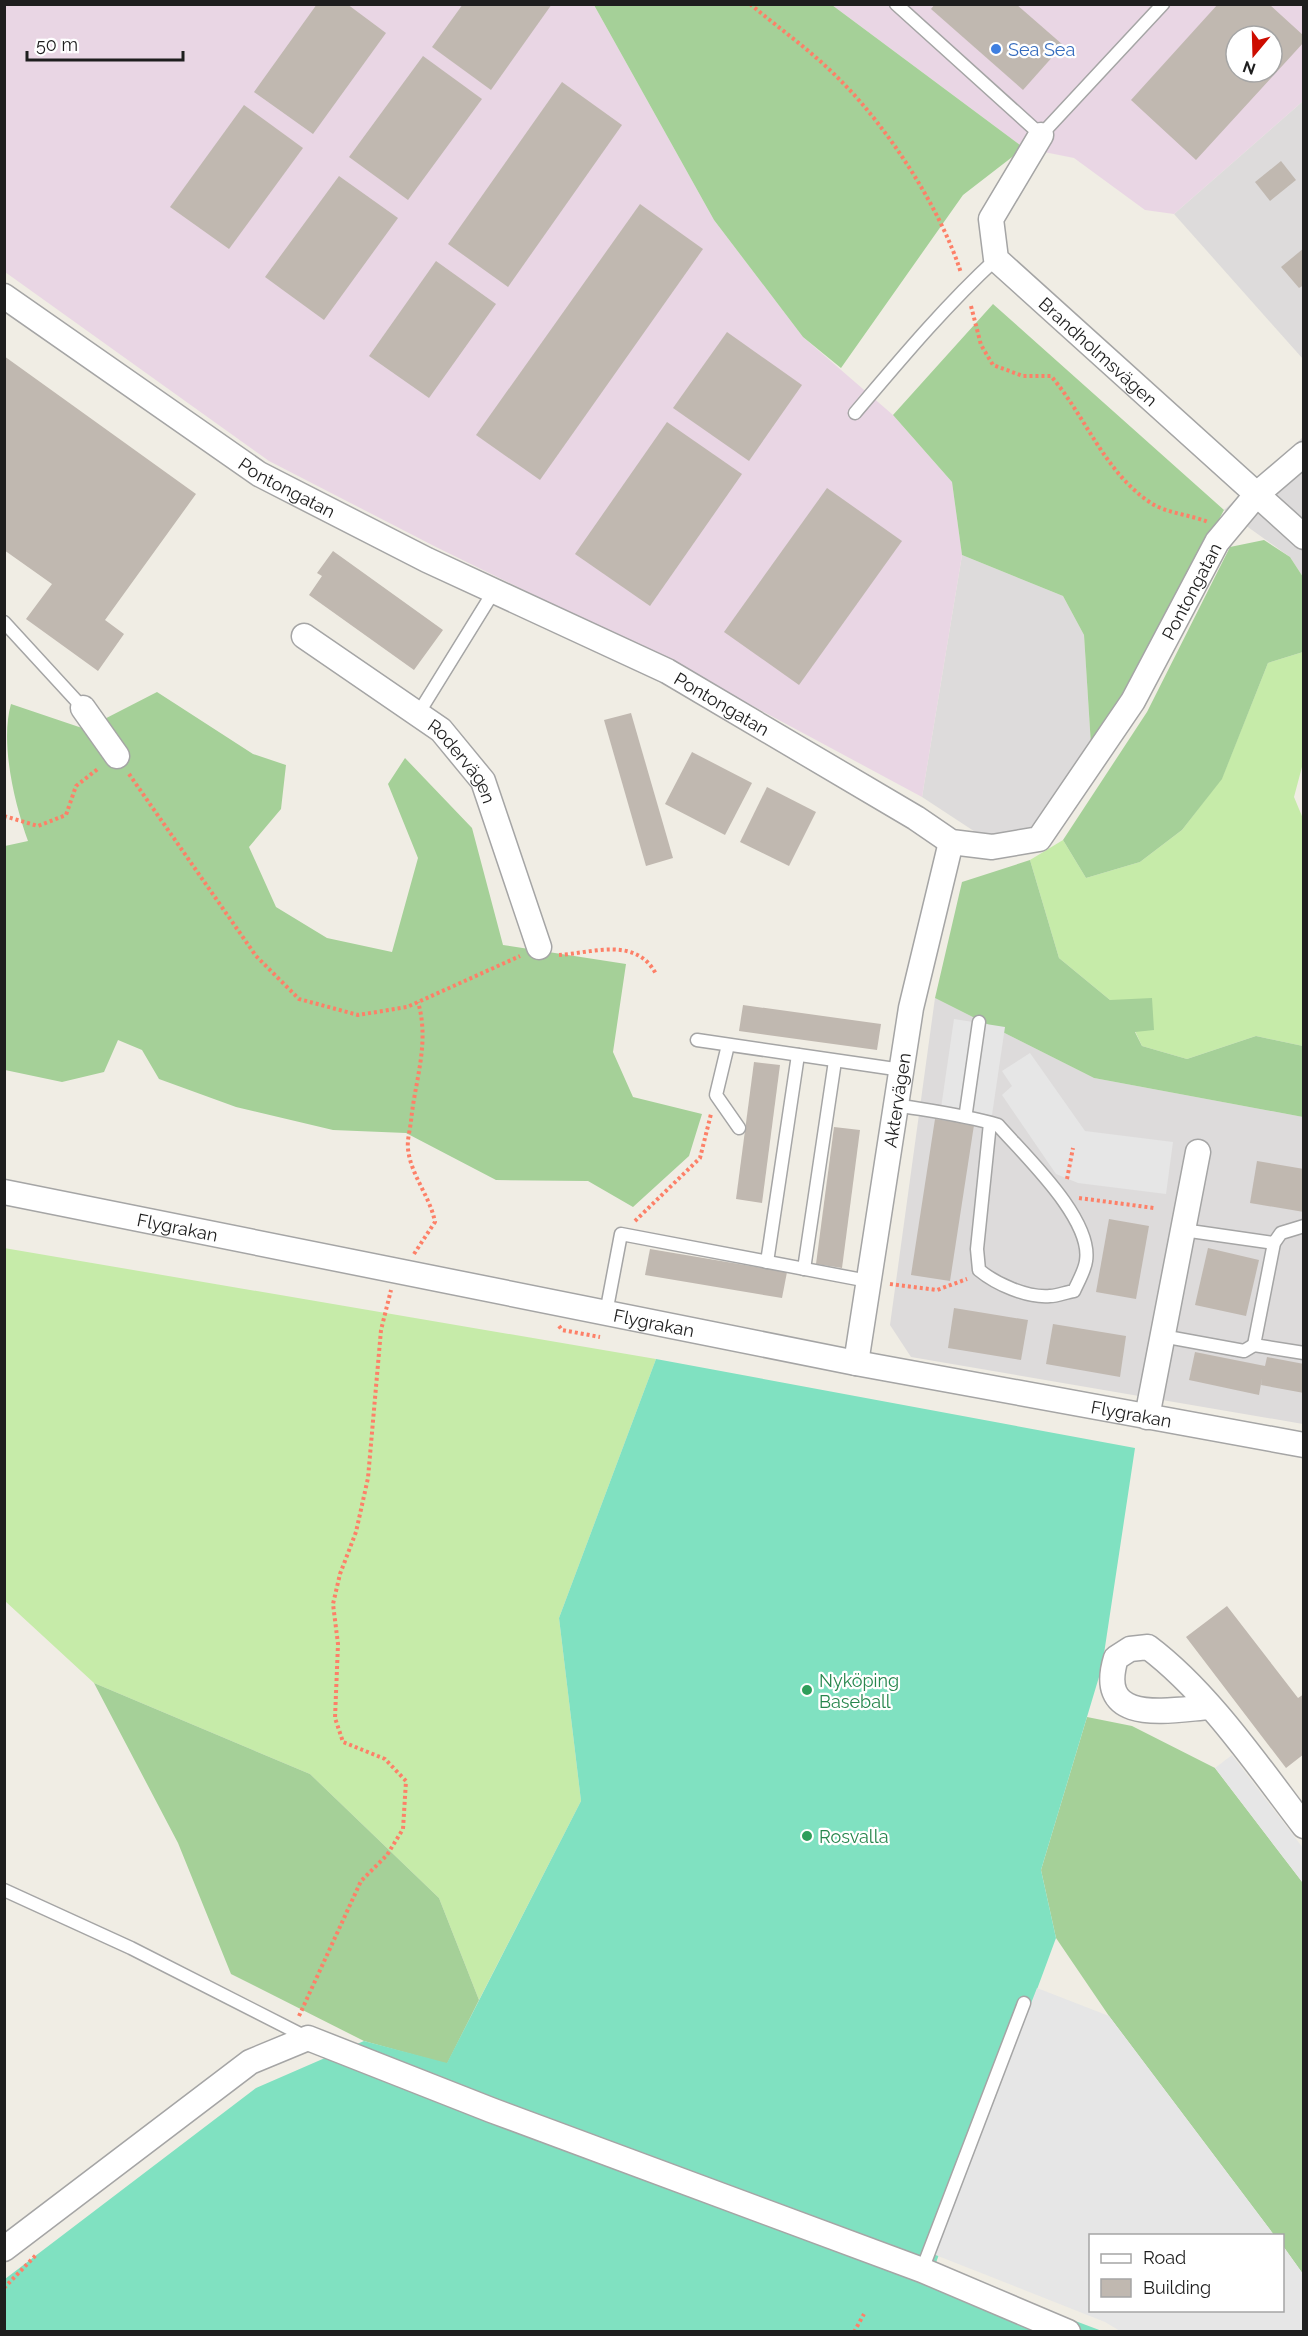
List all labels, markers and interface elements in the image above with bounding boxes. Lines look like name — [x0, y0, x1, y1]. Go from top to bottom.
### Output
scale bar — [27, 24, 183, 62]
north arrow — [1224, 24, 1284, 84]
text: 50 m — [36, 34, 78, 55]
place label: Sea Sea — [1008, 39, 1075, 60]
marker: Sea Sea — [989, 42, 1003, 56]
text: N — [1240, 57, 1258, 79]
street label: Brandholmsvägen — [1035, 293, 1162, 410]
street label: Pontongatan — [235, 453, 339, 522]
street label: Pontongatan — [1157, 539, 1225, 643]
street label: Pontongatan — [671, 667, 773, 740]
street label: Rodervägen — [424, 714, 500, 806]
street label: Aktervägen — [879, 1051, 914, 1149]
street label: Flygrakan — [135, 1208, 220, 1245]
street label: Flygrakan — [612, 1304, 696, 1341]
street label: Flygrakan — [1089, 1396, 1174, 1431]
place label: Nyköping Baseball — [819, 1670, 899, 1712]
marker: Nyköping Baseball — [800, 1683, 814, 1697]
place label: Rosvalla — [819, 1826, 888, 1847]
marker: Rosvalla — [800, 1829, 814, 1843]
legend — [1089, 2234, 1284, 2312]
text: Road — [1143, 2247, 1186, 2268]
text: Building — [1143, 2277, 1211, 2298]

